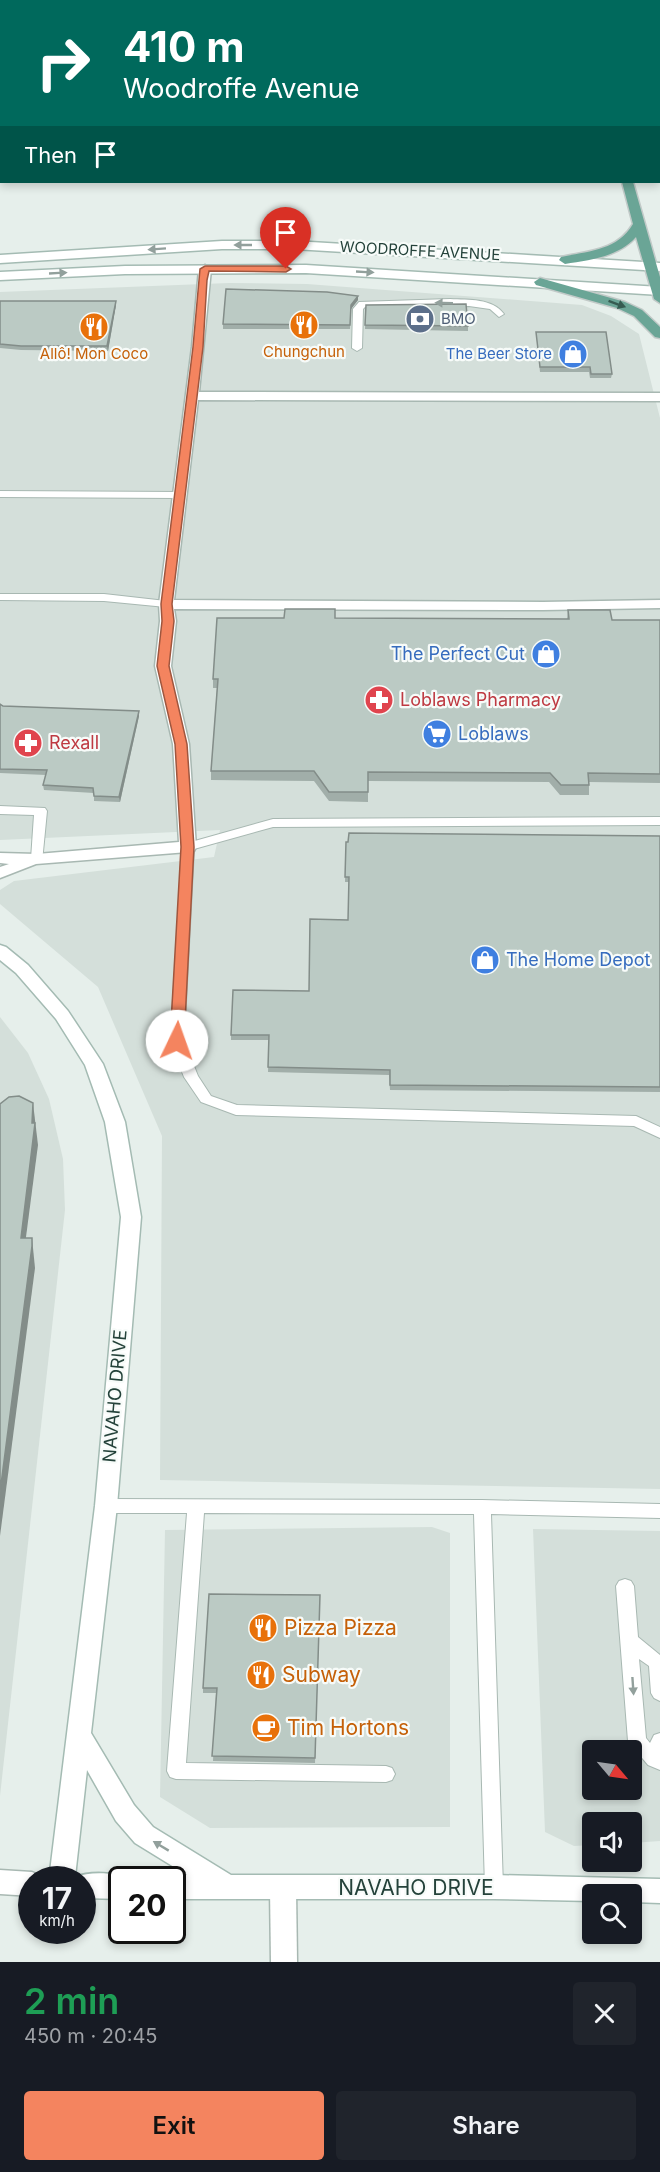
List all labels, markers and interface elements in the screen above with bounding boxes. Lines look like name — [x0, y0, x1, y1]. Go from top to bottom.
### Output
text: 410 m — [123, 21, 245, 72]
icon: right — [24, 24, 102, 102]
text: Woodroffe Avenue — [123, 72, 359, 105]
icon: arrive — [89, 138, 122, 171]
text: Then — [24, 142, 77, 168]
pin — [260, 207, 311, 269]
icon: arrive — [269, 216, 302, 249]
street label: WOODROFFE AVENUE — [339, 237, 501, 264]
one-way arrow — [234, 240, 253, 250]
one-way arrow — [147, 244, 166, 254]
one-way arrow — [355, 268, 374, 277]
one-way arrow — [49, 269, 68, 278]
one-way arrow — [434, 298, 453, 308]
one-way arrow — [608, 300, 626, 310]
bank icon: BMO — [404, 303, 436, 335]
restaurant icon: Chungchun — [288, 309, 320, 341]
place label: BMO — [441, 309, 476, 328]
restaurant icon: Allô! Mon Coco — [78, 311, 110, 343]
shop icon: The Beer Store — [557, 338, 589, 370]
place label: Chungchun — [263, 342, 345, 361]
place label: Allô! Mon Coco — [40, 344, 148, 363]
place label: The Beer Store — [446, 344, 552, 363]
shop icon: The Perfect Cut — [530, 638, 562, 670]
place label: The Perfect Cut — [391, 643, 525, 664]
pharmacy icon: Loblaws Pharmacy — [363, 684, 395, 716]
place label: Loblaws Pharmacy — [400, 689, 561, 710]
supermarket icon: Loblaws — [421, 718, 453, 750]
place label: Loblaws — [458, 723, 529, 744]
pharmacy icon: Rexall — [12, 727, 44, 759]
place label: Rexall — [49, 732, 99, 753]
shop icon: The Home Depot — [469, 944, 501, 976]
place label: The Home Depot — [506, 949, 651, 970]
position arrow — [145, 1009, 209, 1073]
street label: NAVAHO DRIVE — [98, 1329, 131, 1463]
restaurant icon: Pizza Pizza — [247, 1612, 279, 1644]
place label: Pizza Pizza — [284, 1615, 397, 1640]
restaurant icon: Subway — [245, 1659, 277, 1691]
place label: Subway — [282, 1662, 361, 1687]
one-way arrow — [628, 1677, 637, 1696]
cafe icon: Tim Hortons — [250, 1712, 282, 1744]
place label: Tim Hortons — [287, 1715, 409, 1740]
north arrow — [582, 1740, 642, 1800]
map controls — [582, 1740, 642, 1944]
button: sound — [582, 1812, 642, 1872]
one-way arrow — [153, 1841, 169, 1852]
speed limit sign: 20 — [108, 1866, 186, 1944]
street label: NAVAHO DRIVE — [338, 1875, 494, 1900]
text: 17 — [42, 1880, 72, 1916]
button: search — [582, 1884, 642, 1944]
text: km/h — [39, 1911, 75, 1930]
text: 2 min — [24, 1979, 119, 2023]
button: close — [573, 1982, 636, 2045]
text: 450 m · 20:45 — [24, 2024, 158, 2048]
button: Exit — [24, 2091, 324, 2160]
button: Share — [336, 2091, 636, 2160]

